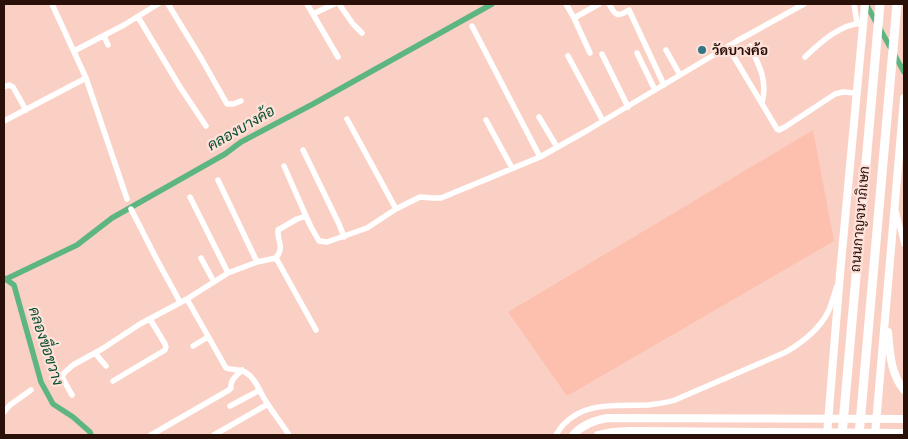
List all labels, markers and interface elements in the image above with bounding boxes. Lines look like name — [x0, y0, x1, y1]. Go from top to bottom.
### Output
place label: วัดบางค้อ — [712, 42, 768, 59]
marker: วัดบางค้อ — [696, 44, 708, 56]
water label: คลองบางค้อ — [204, 101, 278, 155]
street label: ถนนกาญจนาภิเษก — [847, 165, 873, 273]
water label: คลองขื่อขวาง — [25, 302, 73, 388]

